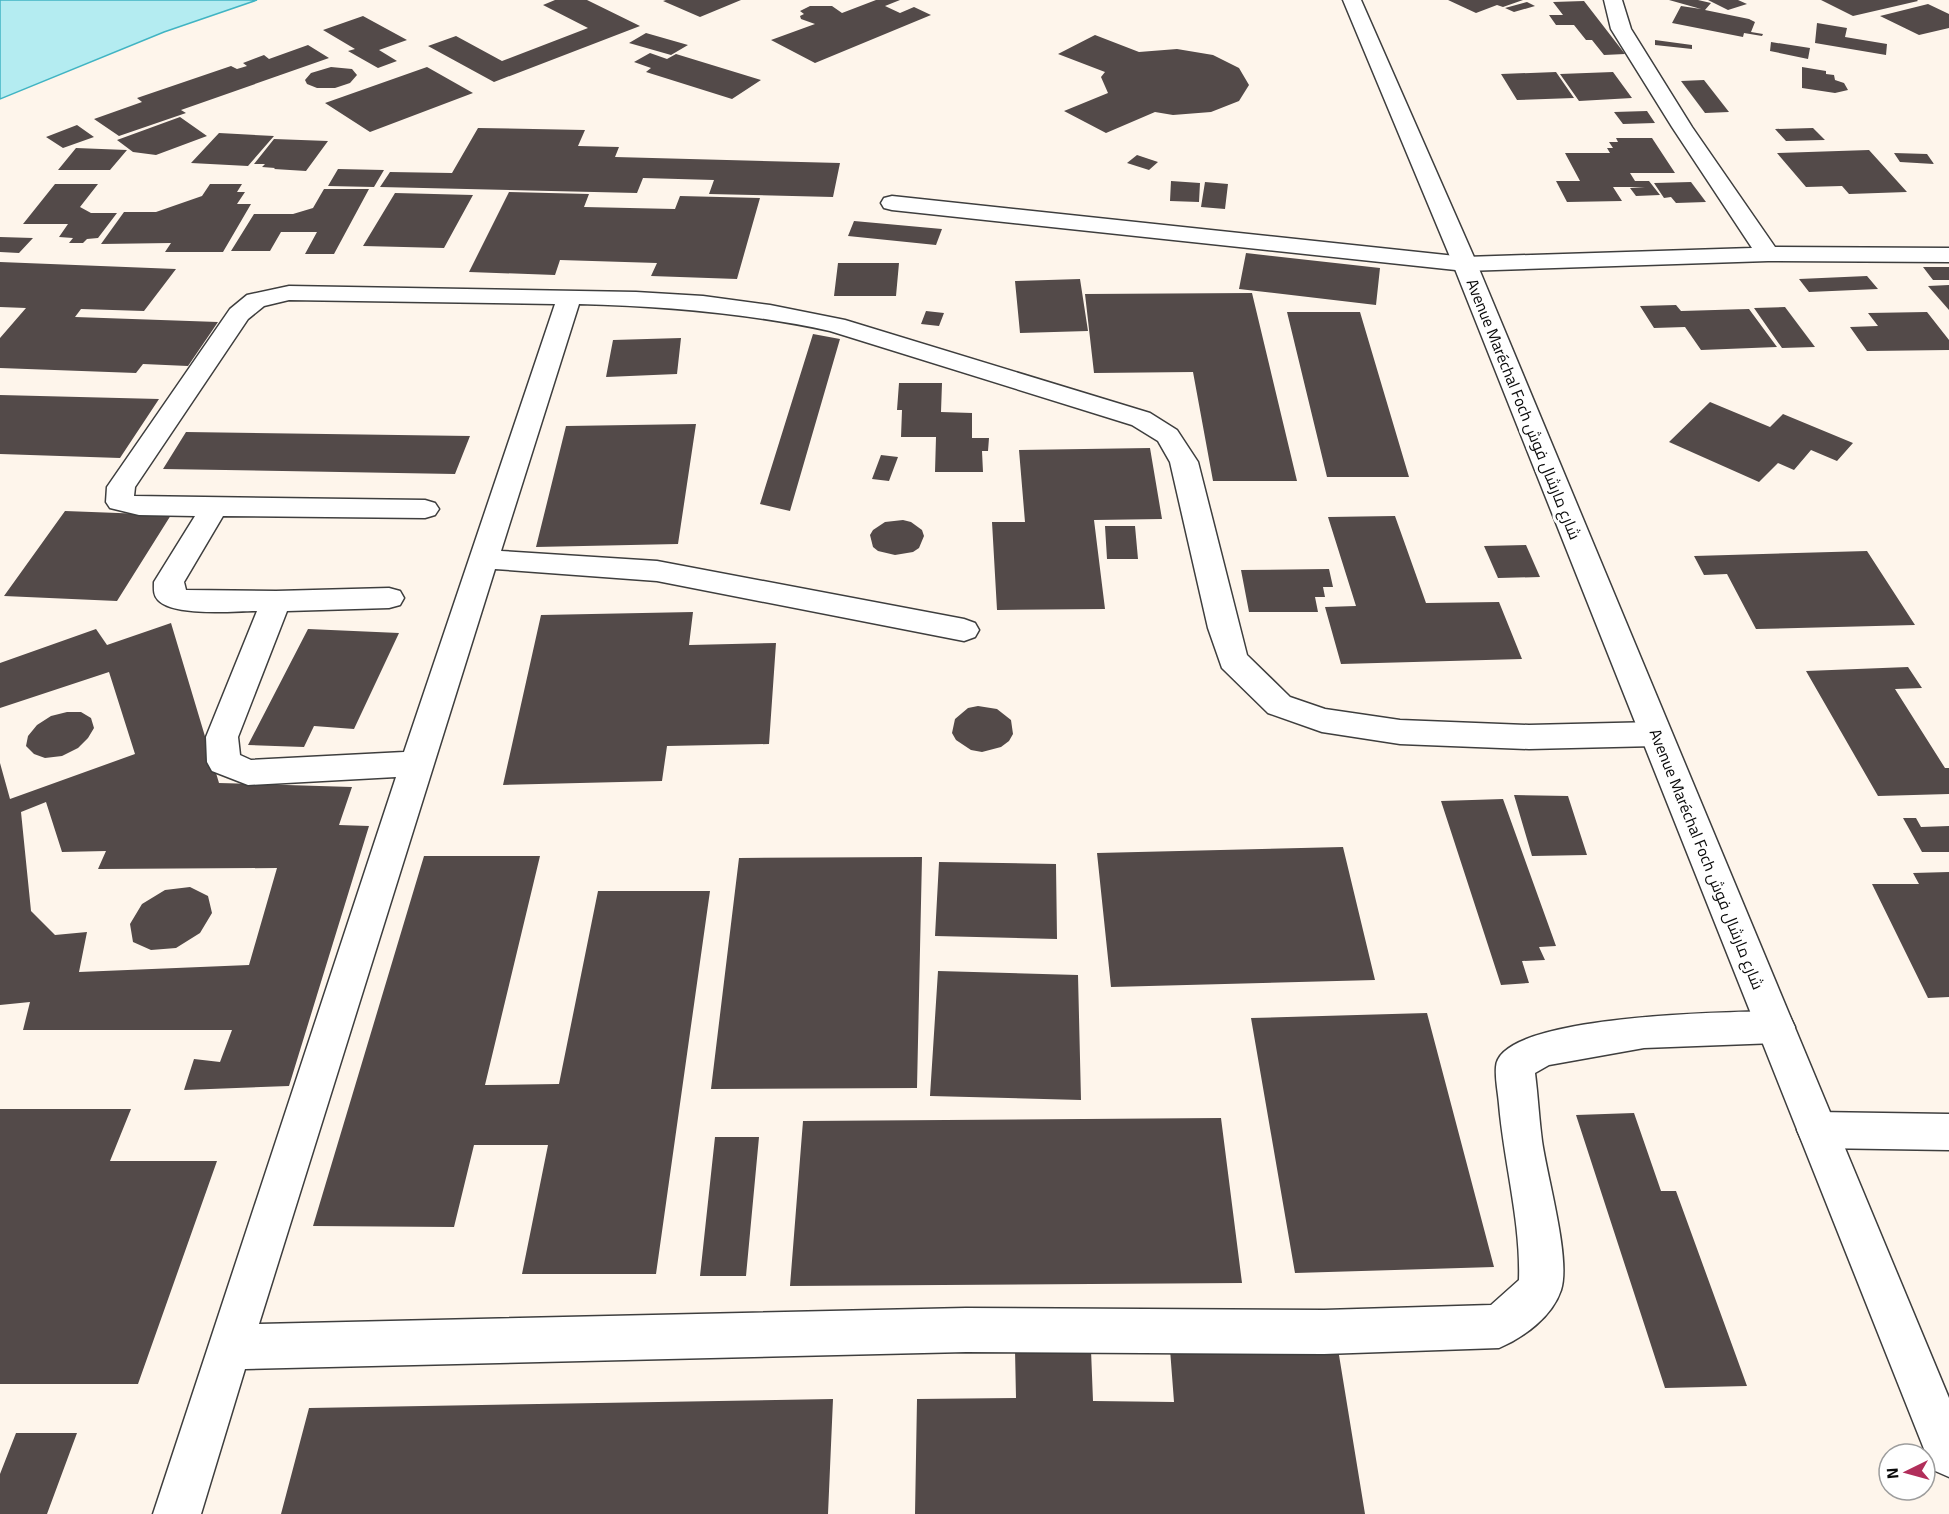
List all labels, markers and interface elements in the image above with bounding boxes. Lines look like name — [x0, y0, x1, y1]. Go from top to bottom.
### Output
street label: Avenue Maréchal Foch شارع مارشال فوش — [1458, 274, 1590, 544]
street label: Avenue Maréchal Foch شارع مارشال فوش — [1641, 724, 1773, 994]
north arrow — [1877, 1442, 1937, 1502]
text: N — [1877, 1467, 1907, 1480]

